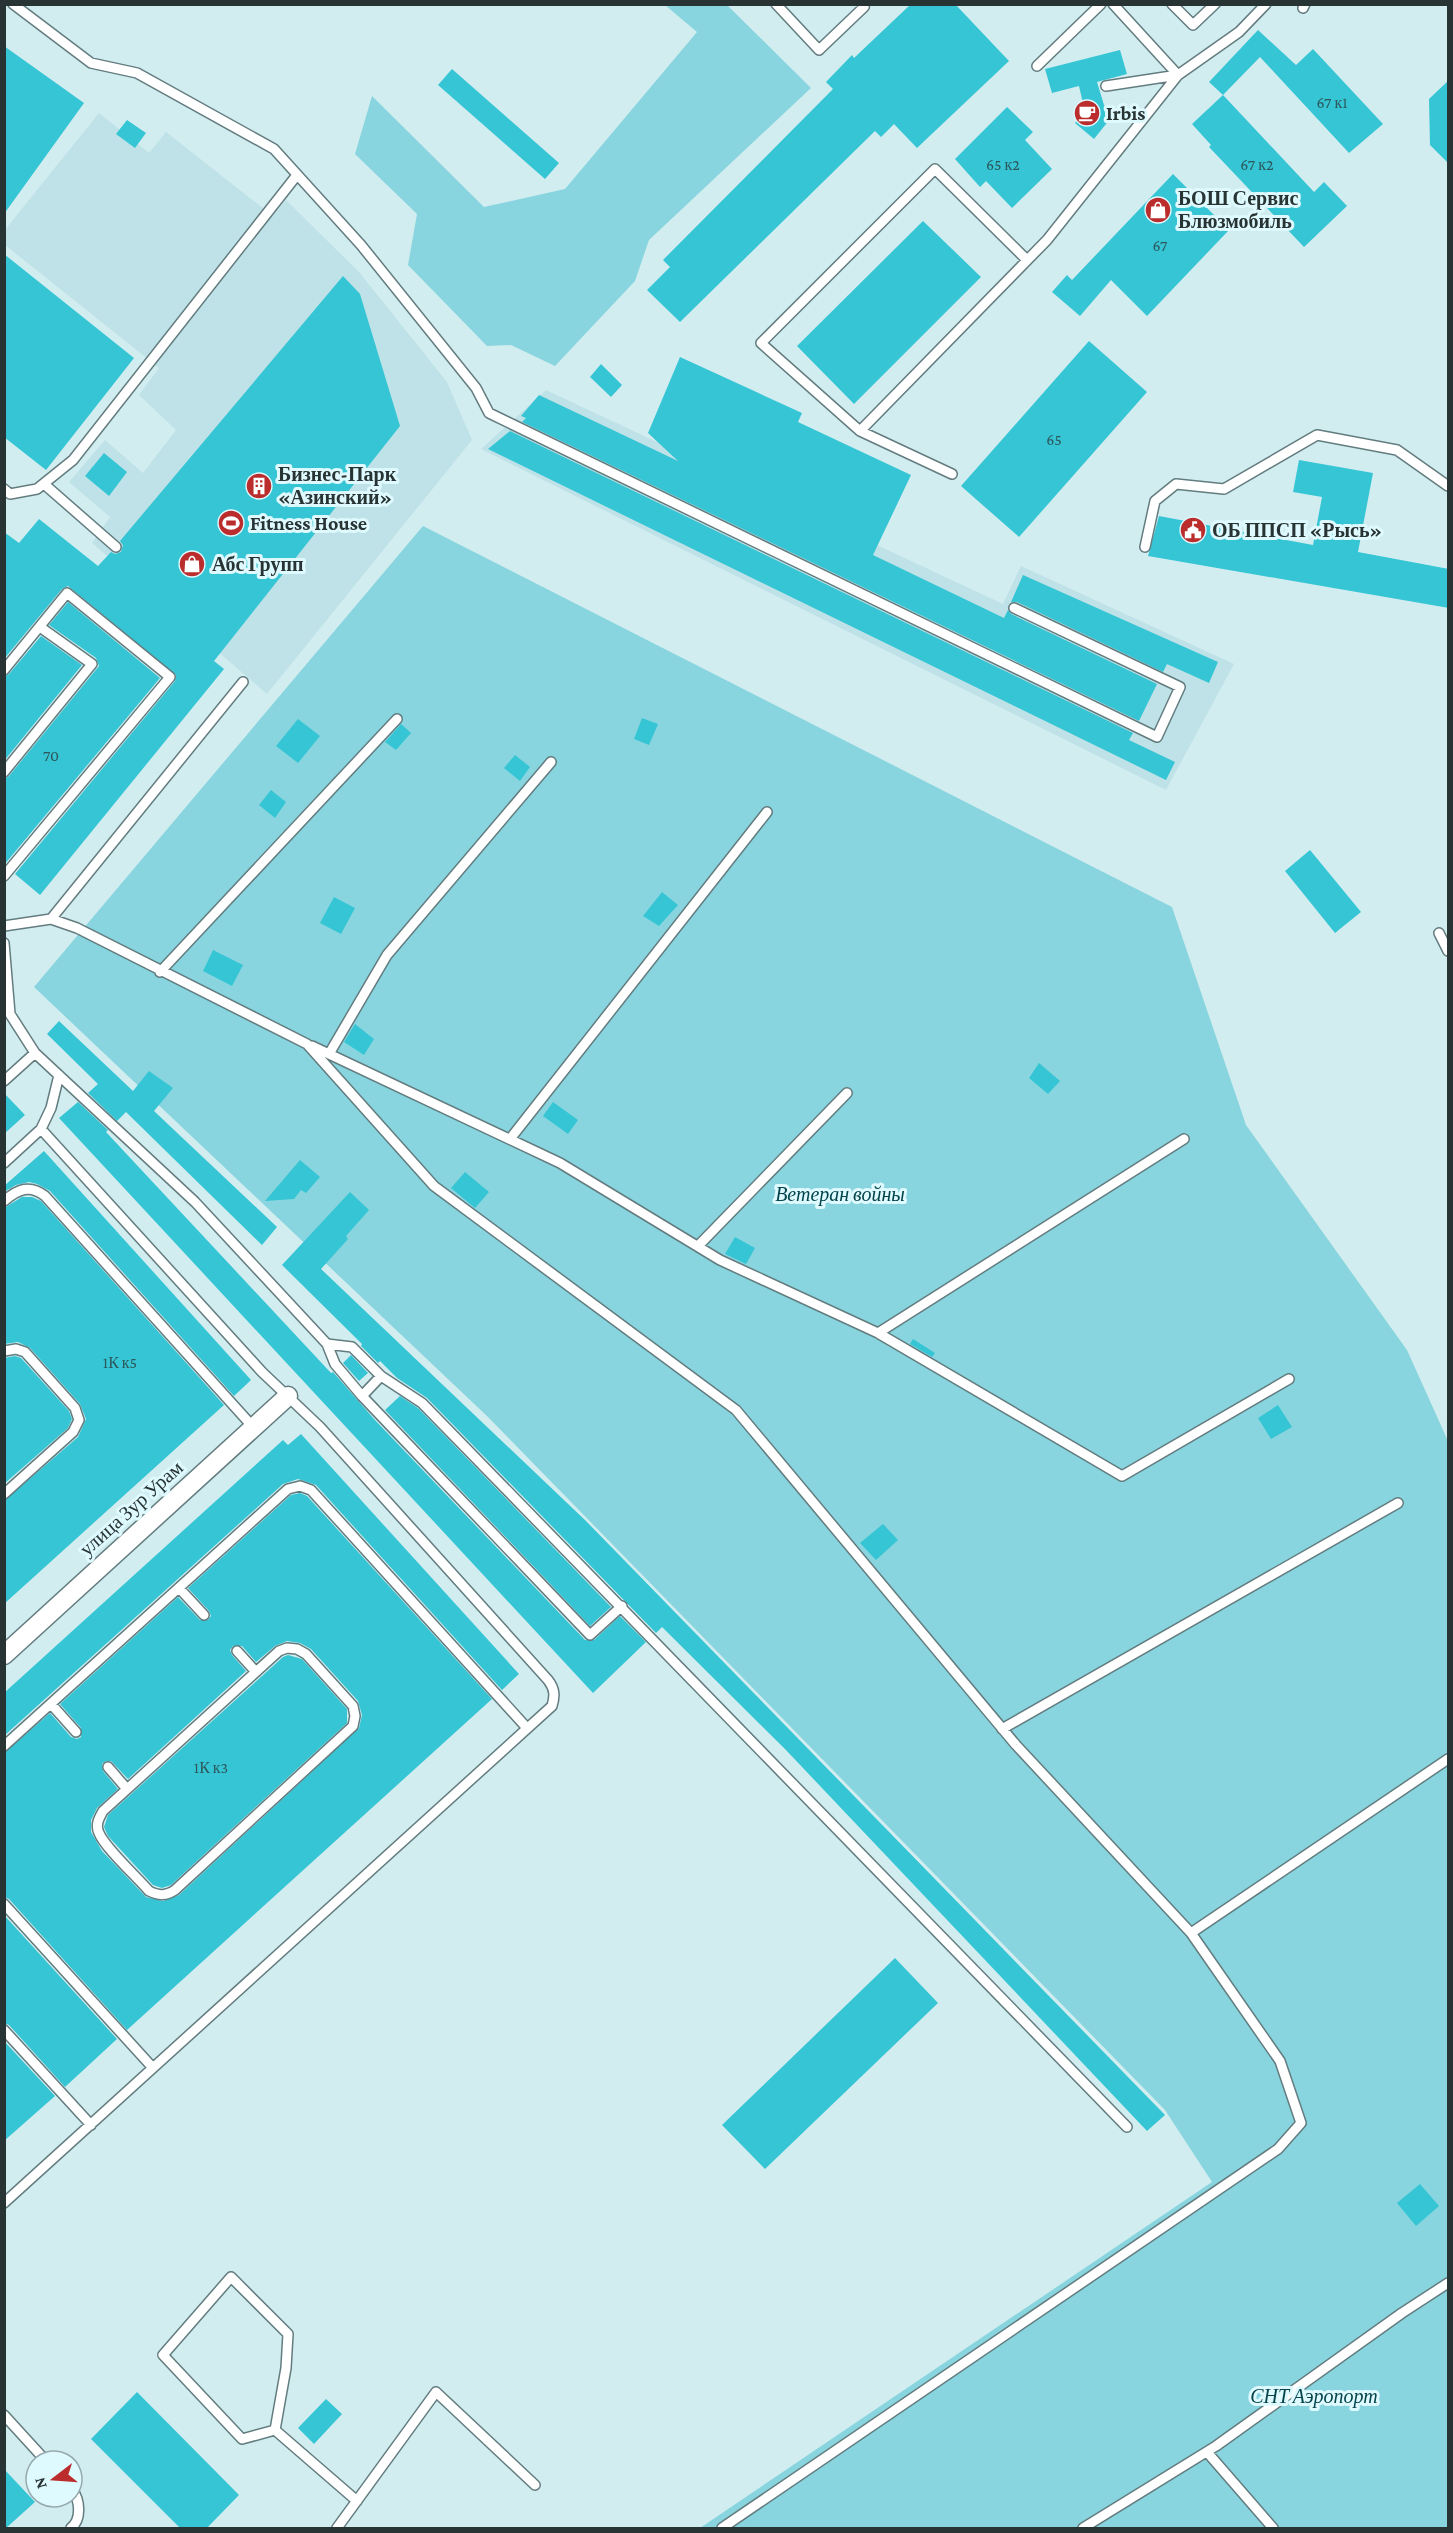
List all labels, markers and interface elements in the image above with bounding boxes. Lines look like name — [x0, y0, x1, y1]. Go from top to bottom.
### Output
house number: 67 к1 — [1317, 94, 1347, 111]
cafe icon: Irbis — [1072, 98, 1102, 128]
place label: Irbis — [1106, 102, 1145, 124]
house number: 65 к2 — [986, 156, 1020, 173]
house number: 67 к2 — [1240, 156, 1274, 173]
place label: БОШ Сервис Блюзмобиль — [1178, 187, 1298, 232]
shop icon: БОШ Сервис Блюзмобиль — [1143, 195, 1173, 225]
house number: 67 — [1153, 237, 1168, 254]
house number: 65 — [1046, 431, 1062, 448]
place label: Бизнес-Парк «Азинский» — [278, 463, 397, 508]
building icon: Бизнес-Парк «Азинский» — [244, 471, 274, 501]
sports icon: Fitness House — [216, 508, 246, 538]
place label: Fitness House — [250, 512, 367, 534]
public building icon: ОБ ППСП «Рысь» — [1178, 515, 1208, 545]
place label: ОБ ППСП «Рысь» — [1212, 519, 1382, 541]
shop icon: Абс Групп — [177, 549, 207, 579]
place label: Абс Групп — [212, 553, 304, 576]
house number: 70 — [43, 747, 59, 764]
park label: Ветеран войны — [775, 1183, 905, 1206]
house number: 1К к5 — [103, 1354, 137, 1371]
street label: улица Зур Урам — [75, 1456, 188, 1561]
house number: 1К к3 — [194, 1759, 228, 1776]
park label: СНТ Аэропорт — [1250, 2385, 1378, 2408]
north arrow — [24, 2449, 84, 2509]
text: N — [30, 2475, 50, 2491]

